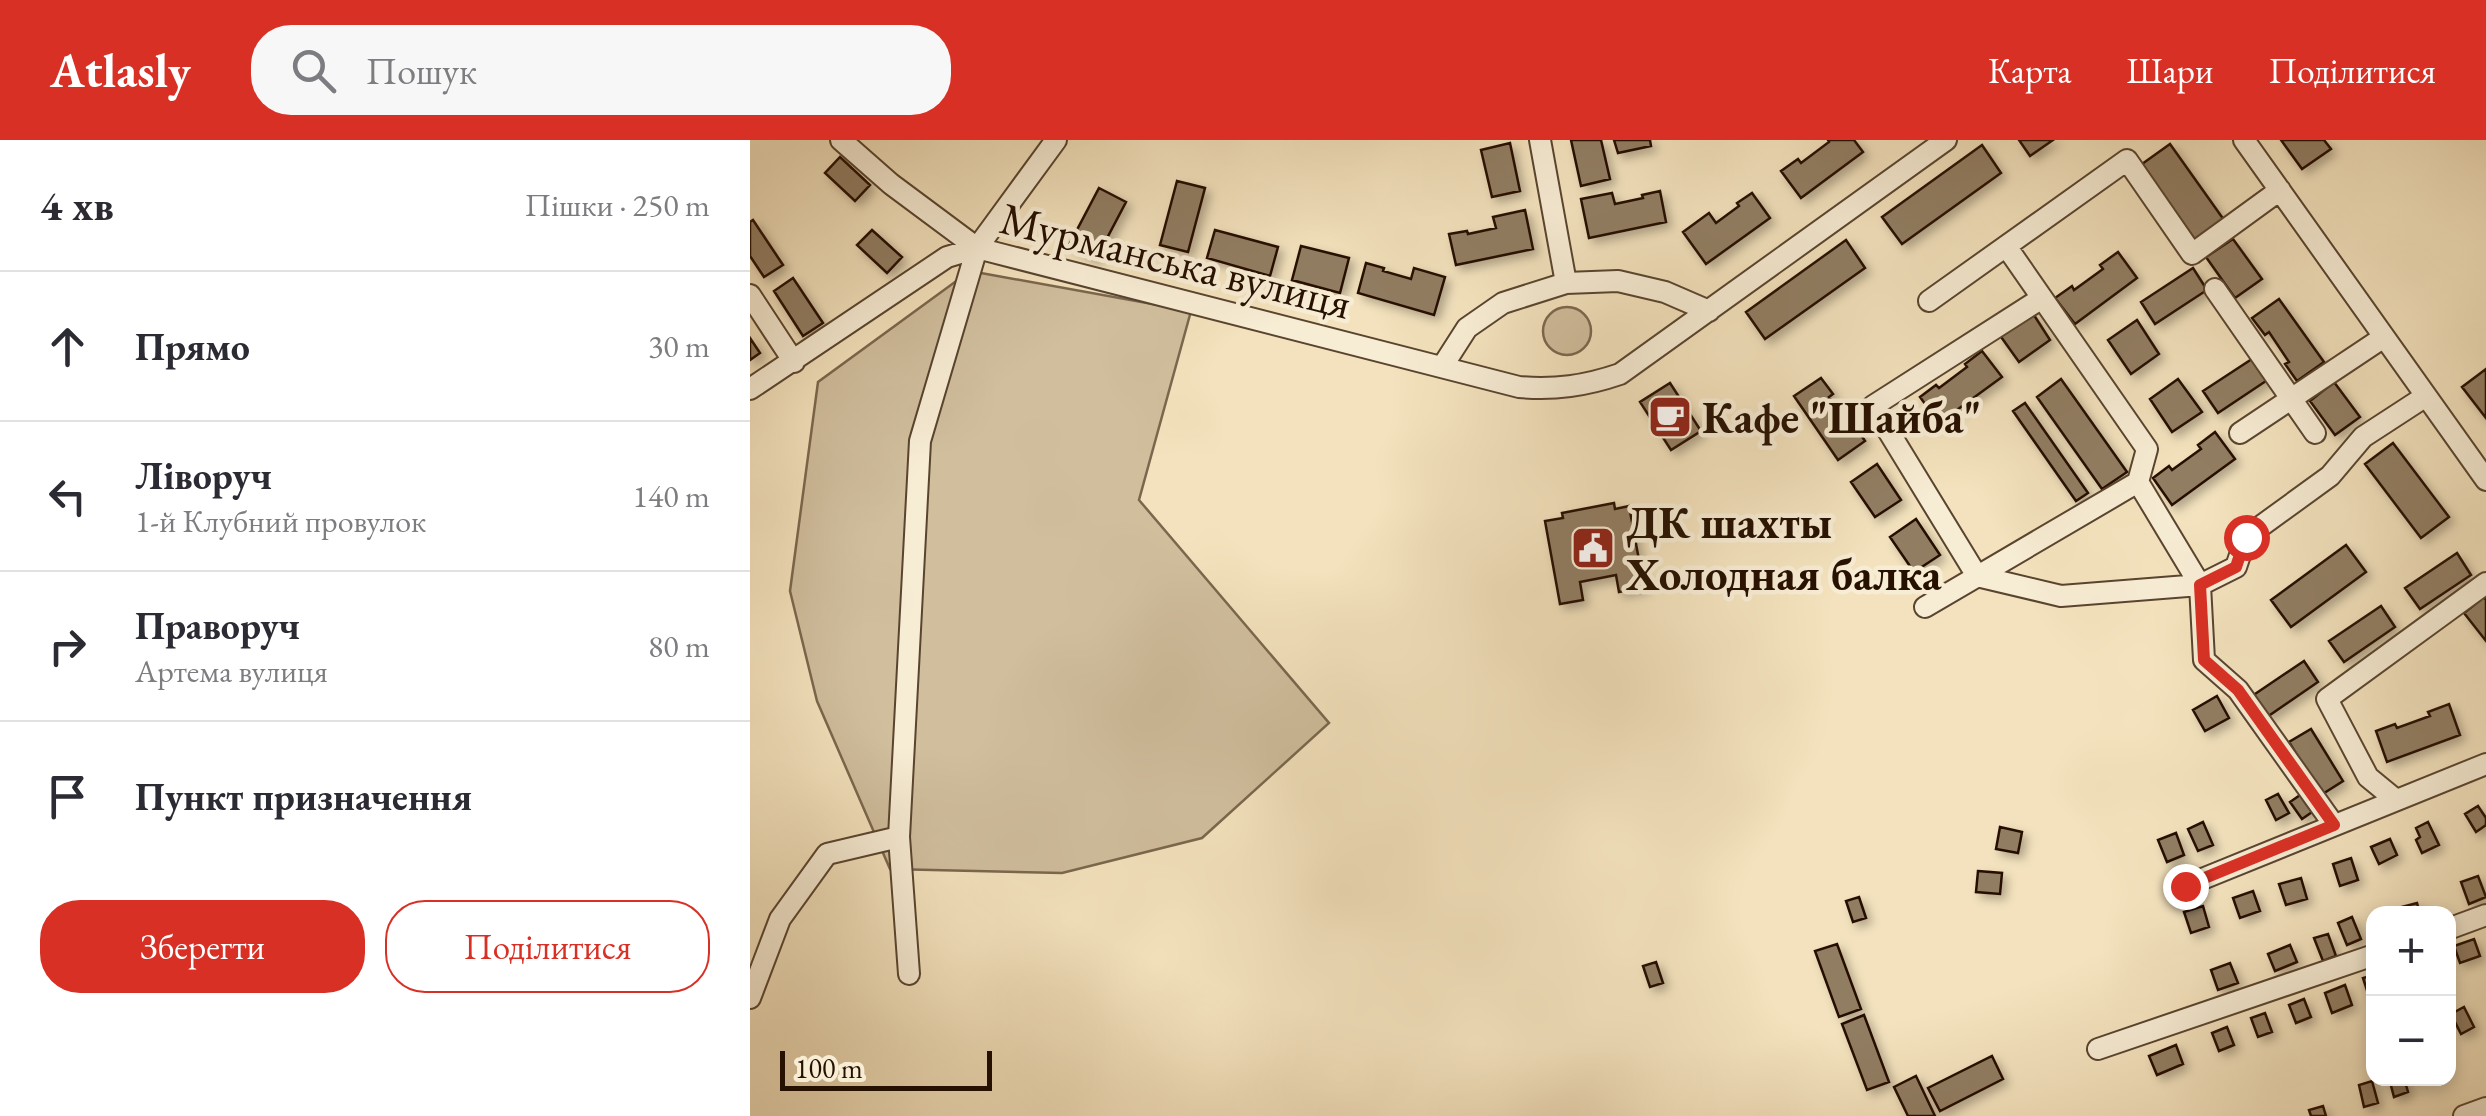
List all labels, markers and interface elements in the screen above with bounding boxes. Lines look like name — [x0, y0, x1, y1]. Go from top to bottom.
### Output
search box — [251, 25, 951, 115]
text: Atlasly — [50, 39, 191, 101]
icon: search — [286, 43, 341, 98]
text: Пошук — [366, 46, 477, 95]
text: Карта — [1988, 48, 2072, 93]
text: Шари — [2127, 48, 2213, 93]
text: Поділитися — [2268, 48, 2436, 93]
text: 4 хв — [40, 178, 114, 233]
text: Пішки · 250 m — [525, 184, 710, 226]
street label: Мурманська вулиця — [995, 188, 1357, 332]
icon: ahead — [40, 319, 95, 374]
text: Прямо — [135, 322, 250, 371]
text: 30 m — [648, 325, 710, 367]
place label: Кафе "Шайба" — [1702, 388, 1981, 446]
cafe icon: Кафе "Шайба" — [1647, 394, 1693, 440]
text: Ліворуч — [135, 451, 272, 500]
icon: left — [40, 469, 95, 524]
text: 140 m — [633, 475, 710, 517]
place label: ДК шахты Холодная балка — [1625, 493, 1942, 603]
text: 1-й Клубний провулок — [135, 500, 426, 542]
route start — [2224, 515, 2270, 561]
public building icon: ДК шахты Холодная балка — [1570, 525, 1616, 571]
text: Праворуч — [135, 601, 300, 650]
icon: right — [40, 619, 95, 674]
text: 80 m — [648, 625, 710, 667]
text: Артема вулиця — [135, 650, 328, 692]
icon: arrive — [40, 769, 95, 824]
text: Пункт призначення — [135, 772, 472, 821]
route end — [2163, 864, 2209, 910]
button: Зберегти — [40, 900, 365, 993]
button: Поділитися — [385, 900, 710, 993]
map controls — [2366, 906, 2456, 1086]
button: + — [2366, 906, 2456, 996]
button: − — [2366, 996, 2456, 1086]
scale bar — [780, 1046, 992, 1090]
text: 100 m — [795, 1050, 863, 1086]

